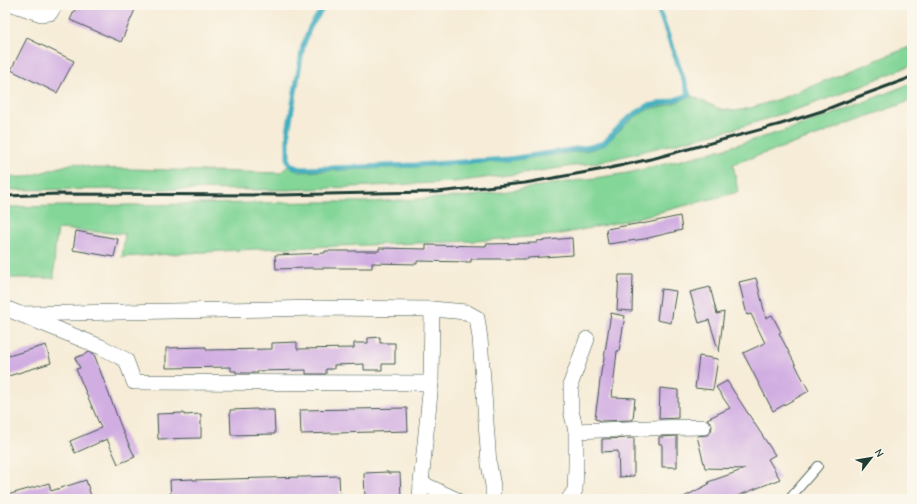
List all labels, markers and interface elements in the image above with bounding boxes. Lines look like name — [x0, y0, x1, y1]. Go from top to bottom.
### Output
north arrow — [851, 438, 891, 478]
text: N — [872, 447, 887, 460]

